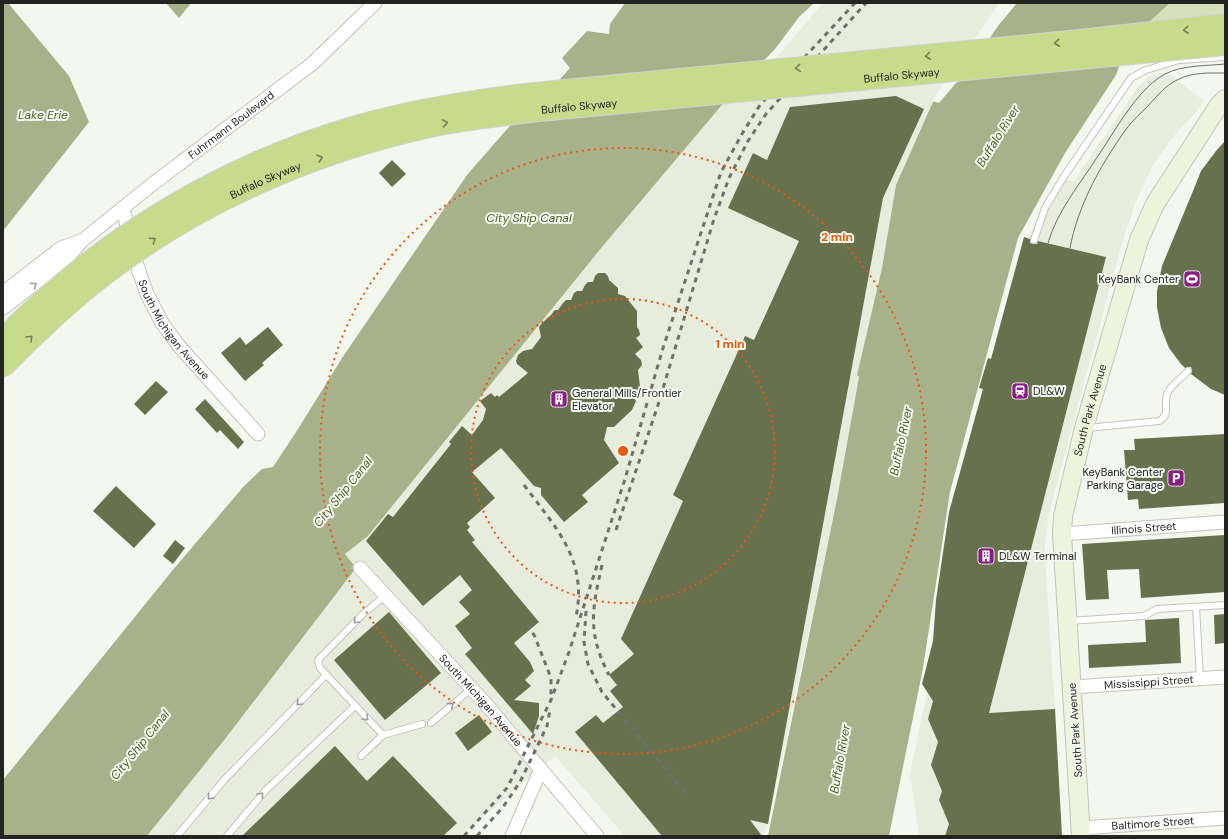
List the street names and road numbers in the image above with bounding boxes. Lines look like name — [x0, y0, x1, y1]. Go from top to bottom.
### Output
street label: Buffalo Skyway — [863, 64, 940, 86]
street label: Fuhrmann Boulevard — [185, 88, 277, 162]
street label: Buffalo Skyway — [540, 96, 618, 117]
street label: Buffalo Skyway — [228, 158, 303, 202]
street label: South Michigan Avenue — [135, 278, 213, 382]
street label: South Park Avenue — [1071, 362, 1109, 457]
street label: Illinois Street — [1111, 519, 1177, 537]
street label: South Michigan Avenue — [436, 651, 525, 749]
street label: Mississippi Street — [1104, 672, 1194, 692]
street label: South Park Avenue — [1065, 682, 1085, 778]
street label: Baltimore Street — [1111, 813, 1195, 833]

